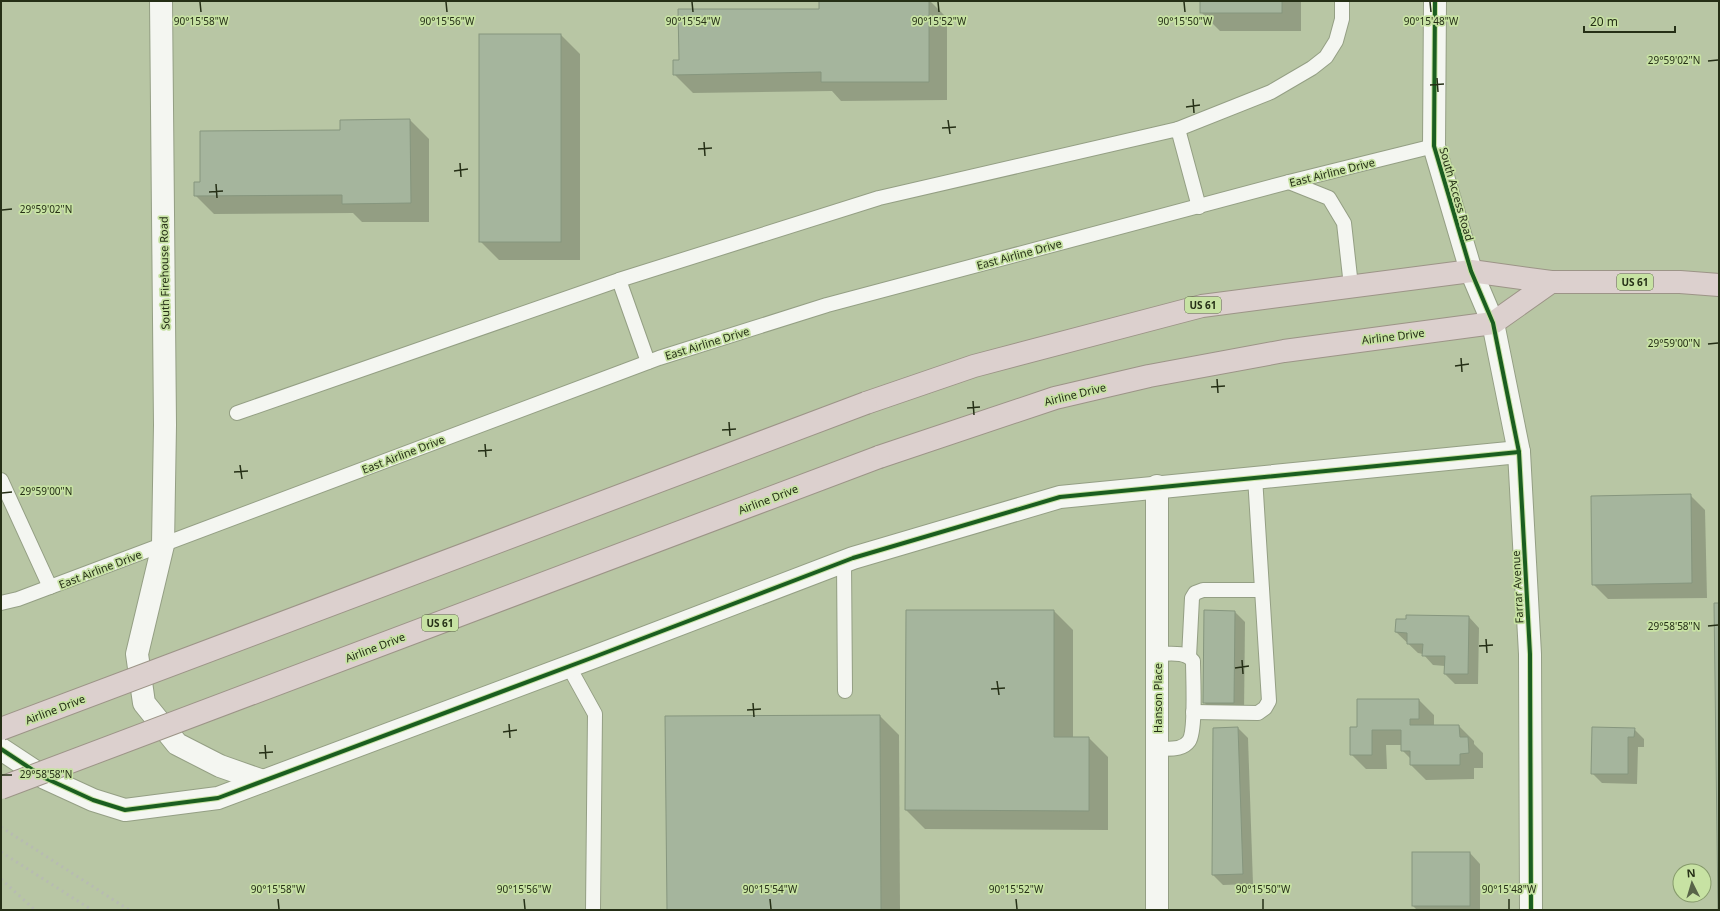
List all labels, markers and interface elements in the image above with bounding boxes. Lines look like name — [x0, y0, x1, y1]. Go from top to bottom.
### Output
scale bar — [1584, 8, 1675, 34]
text: 20 m — [1590, 13, 1618, 30]
text: 90°15'58"W — [174, 14, 229, 28]
text: 90°15'56"W — [420, 14, 475, 28]
text: 90°15'54"W — [666, 14, 721, 28]
text: 90°15'52"W — [912, 14, 967, 28]
text: 90°15'50"W — [1158, 14, 1213, 28]
text: 90°15'48"W — [1404, 14, 1459, 28]
text: 29°59'02"N — [1648, 53, 1700, 67]
street label: South Access Road — [1436, 145, 1478, 243]
street label: East Airline Drive — [1288, 154, 1376, 190]
text: 29°59'02"N — [20, 202, 72, 216]
street label: South Firehouse Road — [156, 216, 172, 330]
street label: East Airline Drive — [975, 235, 1063, 273]
road number: US 61 — [1617, 274, 1653, 290]
road number: US 61 — [1185, 297, 1221, 313]
street label: East Airline Drive — [663, 323, 751, 363]
street label: Airline Drive — [1361, 325, 1425, 347]
text: 29°59'00"N — [1648, 336, 1700, 350]
street label: Airline Drive — [1043, 379, 1107, 409]
street label: East Airline Drive — [359, 431, 447, 477]
street label: Airline Drive — [736, 481, 800, 517]
text: 29°59'00"N — [20, 484, 72, 498]
street label: East Airline Drive — [56, 546, 144, 592]
street label: Farrar Avenue — [1508, 550, 1526, 624]
road number: US 61 — [422, 615, 458, 631]
text: 29°58'58"N — [1648, 619, 1700, 633]
street label: Airline Drive — [343, 629, 407, 665]
street label: Hanson Place — [1150, 663, 1165, 733]
street label: Airline Drive — [23, 691, 87, 727]
text: 29°58'58"N — [20, 767, 72, 781]
north arrow — [1672, 863, 1712, 903]
text: N — [1686, 865, 1696, 880]
text: 90°15'58"W — [251, 882, 306, 896]
text: 90°15'56"W — [497, 882, 552, 896]
text: 90°15'54"W — [743, 882, 798, 896]
text: 90°15'52"W — [989, 882, 1044, 896]
text: 90°15'50"W — [1236, 882, 1291, 896]
text: 90°15'48"W — [1482, 882, 1537, 896]

